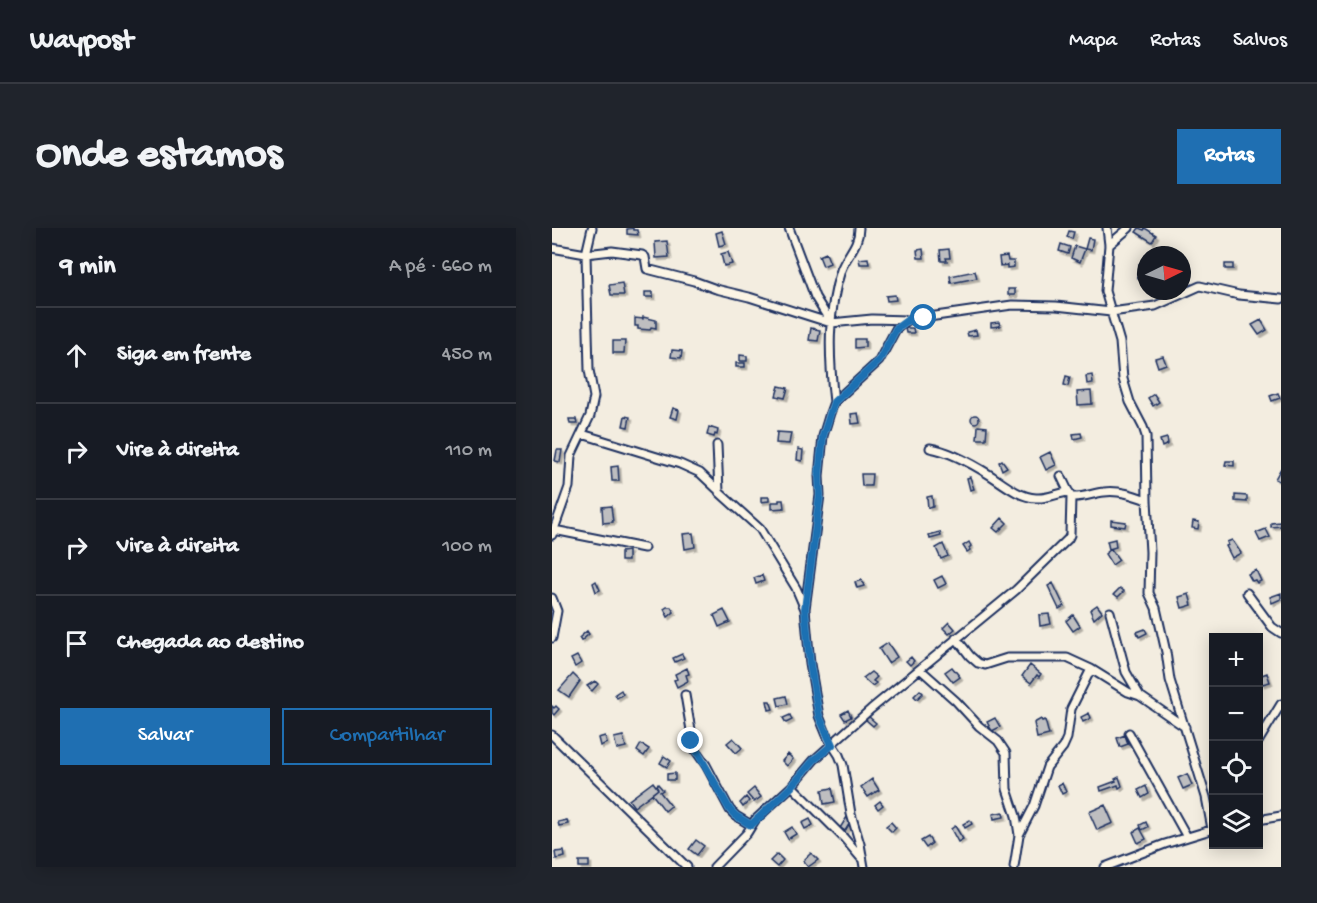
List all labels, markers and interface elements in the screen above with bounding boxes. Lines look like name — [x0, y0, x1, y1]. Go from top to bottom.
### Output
text: Waypost — [30, 25, 133, 58]
text: Mapa — [1069, 29, 1117, 54]
text: Rotas — [1150, 29, 1200, 54]
text: Salvos — [1233, 29, 1287, 54]
button: Rotas — [1177, 129, 1281, 184]
text: Onde estamos — [36, 132, 282, 181]
north arrow — [1137, 246, 1191, 300]
text: 9 min — [60, 252, 116, 283]
text: A pé · 660 m — [389, 256, 492, 279]
route start — [910, 304, 936, 330]
icon: ahead — [60, 339, 93, 372]
text: Siga em frente — [117, 342, 251, 368]
text: 450 m — [442, 344, 492, 367]
icon: right — [60, 435, 93, 468]
text: Vire à direita — [117, 438, 239, 464]
text: 110 m — [446, 440, 492, 463]
icon: right — [60, 531, 93, 564]
text: Vire à direita — [117, 534, 239, 560]
text: 100 m — [442, 536, 492, 559]
icon: arrive — [60, 627, 93, 660]
text: Chegada ao destino — [117, 630, 304, 656]
map controls — [1209, 633, 1263, 849]
button: + — [1209, 633, 1263, 687]
button: − — [1209, 687, 1263, 741]
button: Salvar — [60, 708, 270, 765]
button: Compartilhar — [282, 708, 492, 765]
route end — [677, 727, 703, 753]
button: locate — [1209, 741, 1263, 795]
button: layers — [1209, 795, 1263, 849]

